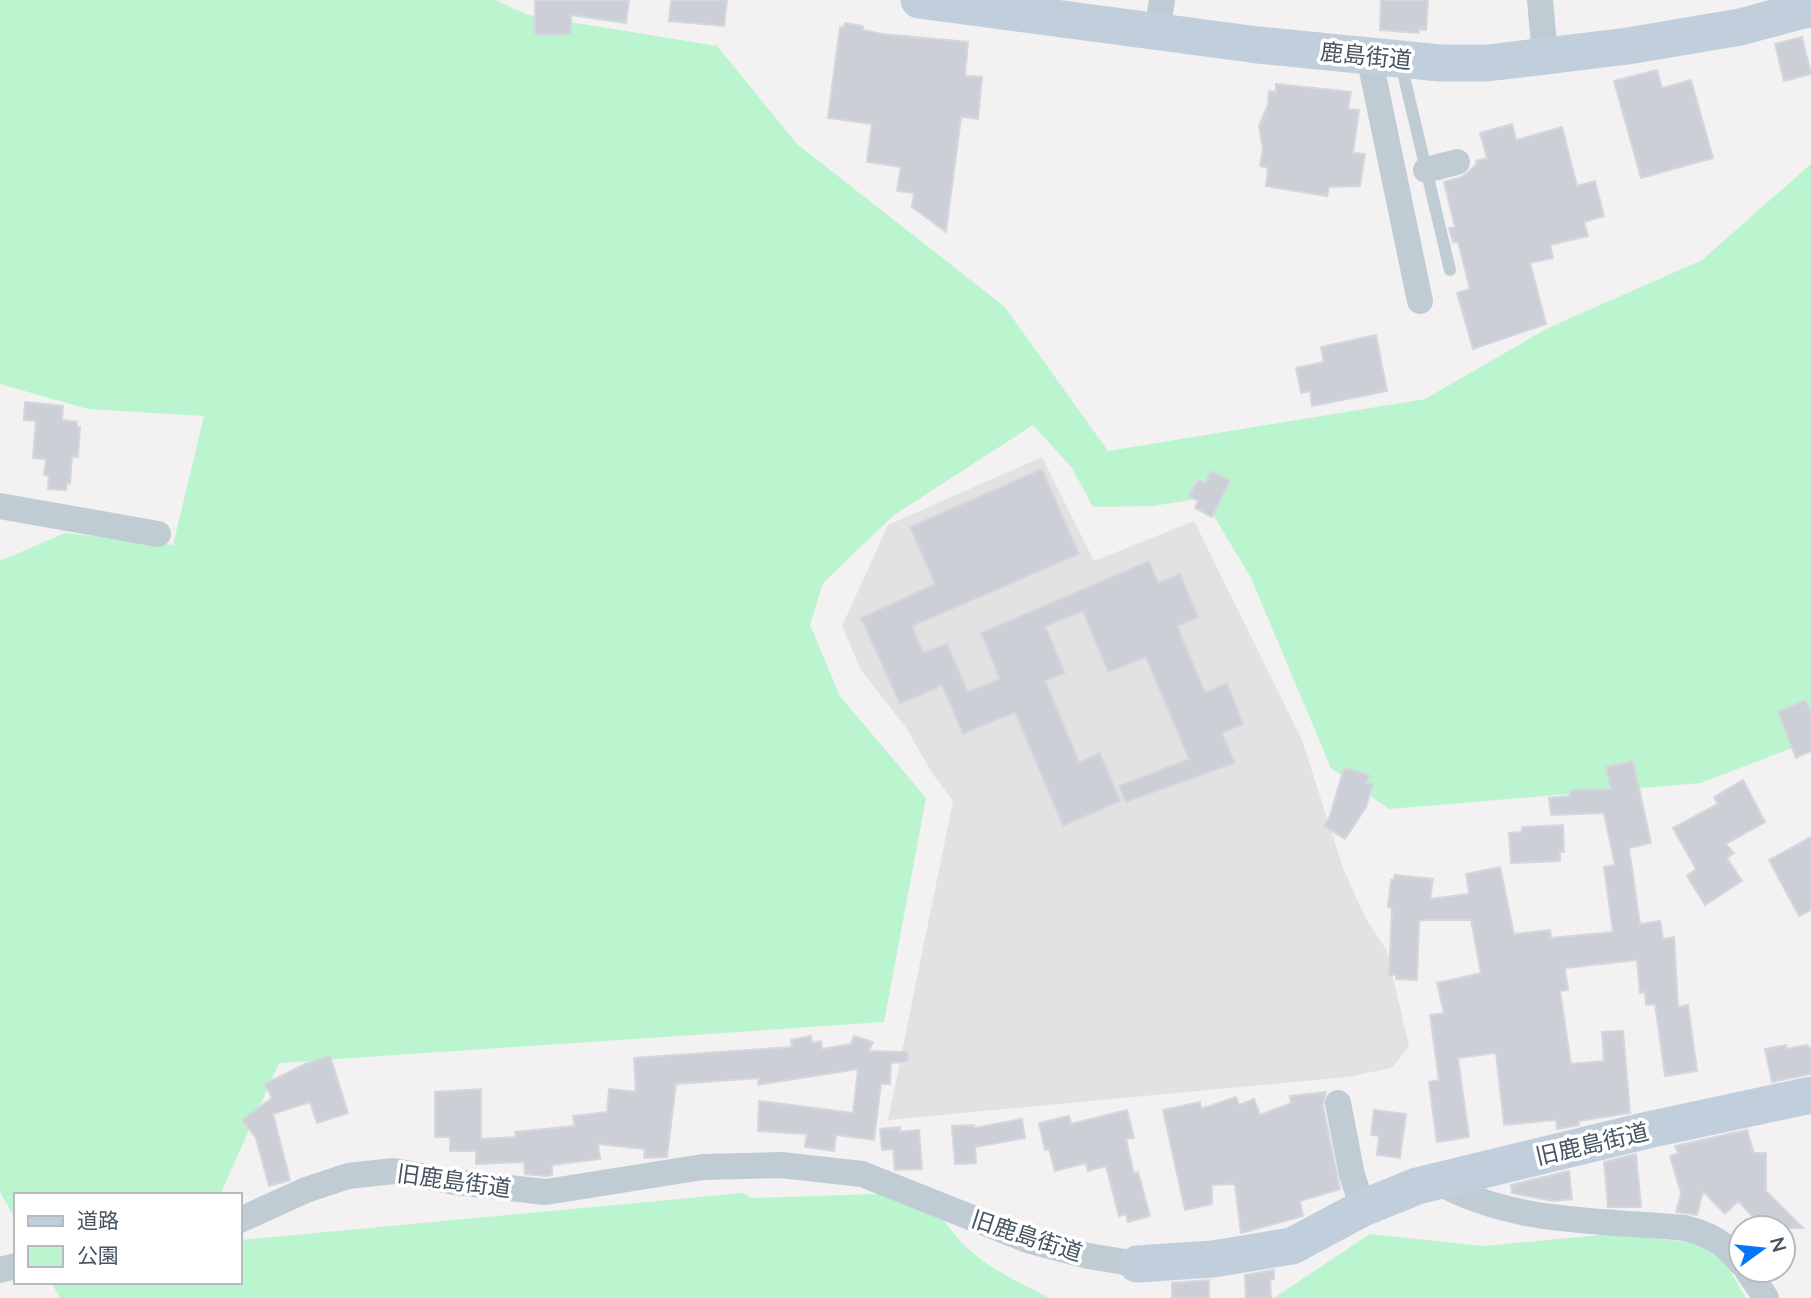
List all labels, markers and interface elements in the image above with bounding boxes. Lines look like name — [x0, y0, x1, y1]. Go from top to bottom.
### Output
street label: 鹿島街道 — [1319, 36, 1413, 74]
street label: 旧鹿島街道 — [1533, 1116, 1651, 1170]
street label: 旧鹿島街道 — [395, 1158, 513, 1202]
legend — [14, 1193, 242, 1284]
street label: 旧鹿島街道 — [968, 1204, 1086, 1266]
text: 道路 — [77, 1207, 119, 1232]
north arrow — [1727, 1214, 1797, 1284]
text: N — [1766, 1234, 1792, 1255]
text: 公園 — [77, 1242, 119, 1267]

